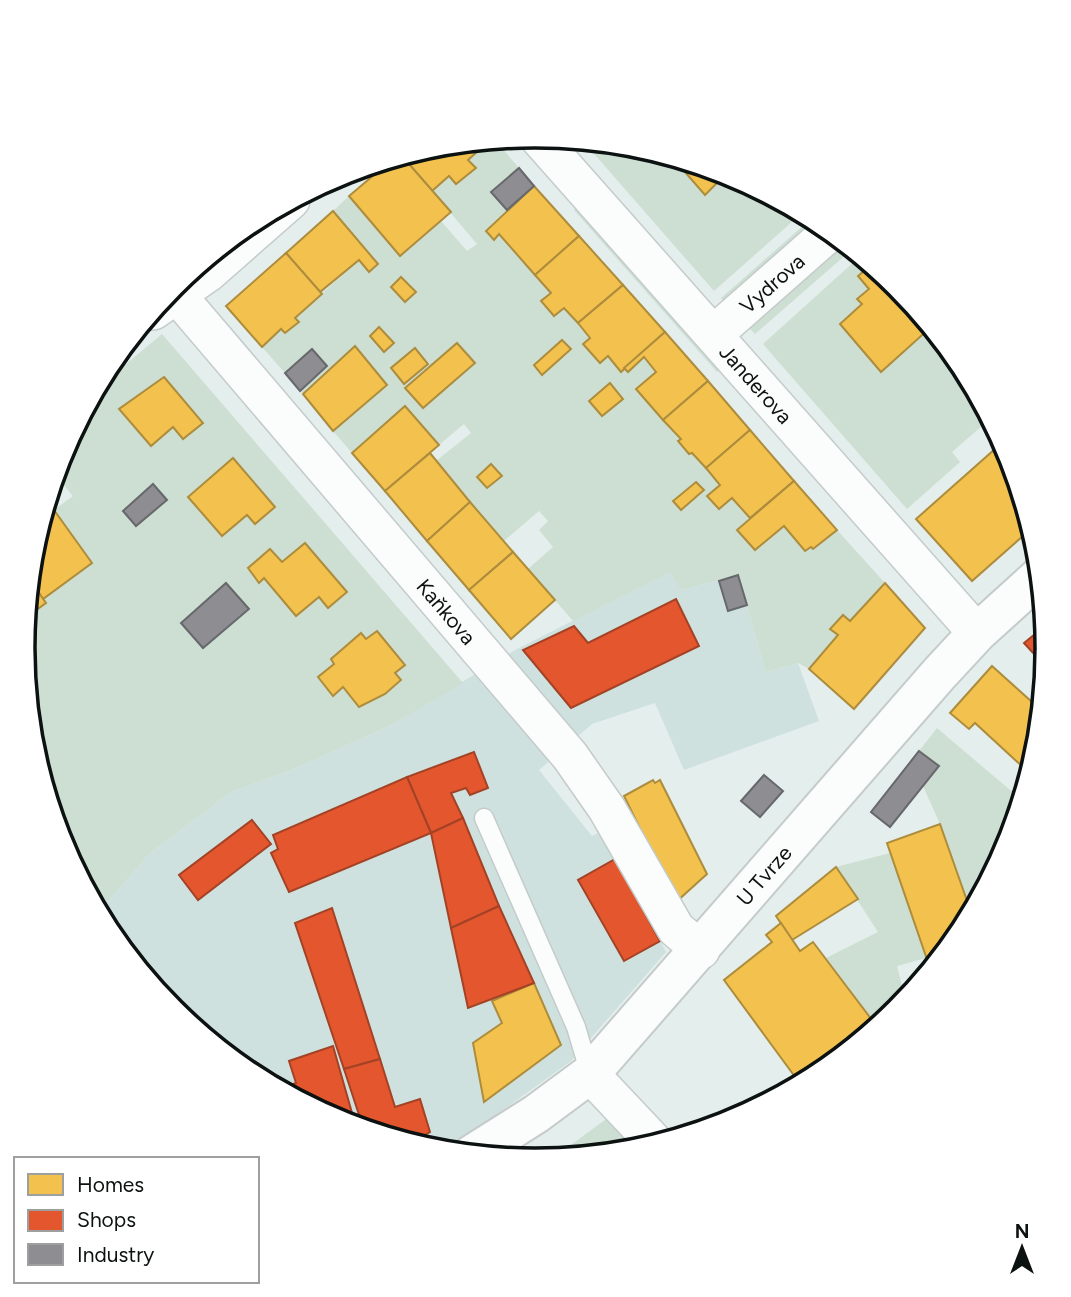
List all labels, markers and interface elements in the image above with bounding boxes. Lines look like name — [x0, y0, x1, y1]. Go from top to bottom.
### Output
street label: Vydrova — [734, 248, 809, 318]
street label: Janderova — [715, 339, 798, 429]
street label: Kaňkova — [412, 573, 482, 649]
street label: U Tvrze — [731, 840, 796, 910]
legend — [14, 1157, 259, 1283]
text: Homes — [77, 1172, 144, 1197]
text: Shops — [77, 1207, 136, 1232]
north arrow — [987, 1213, 1057, 1283]
text: N — [1015, 1220, 1029, 1243]
text: Industry — [77, 1242, 154, 1267]

